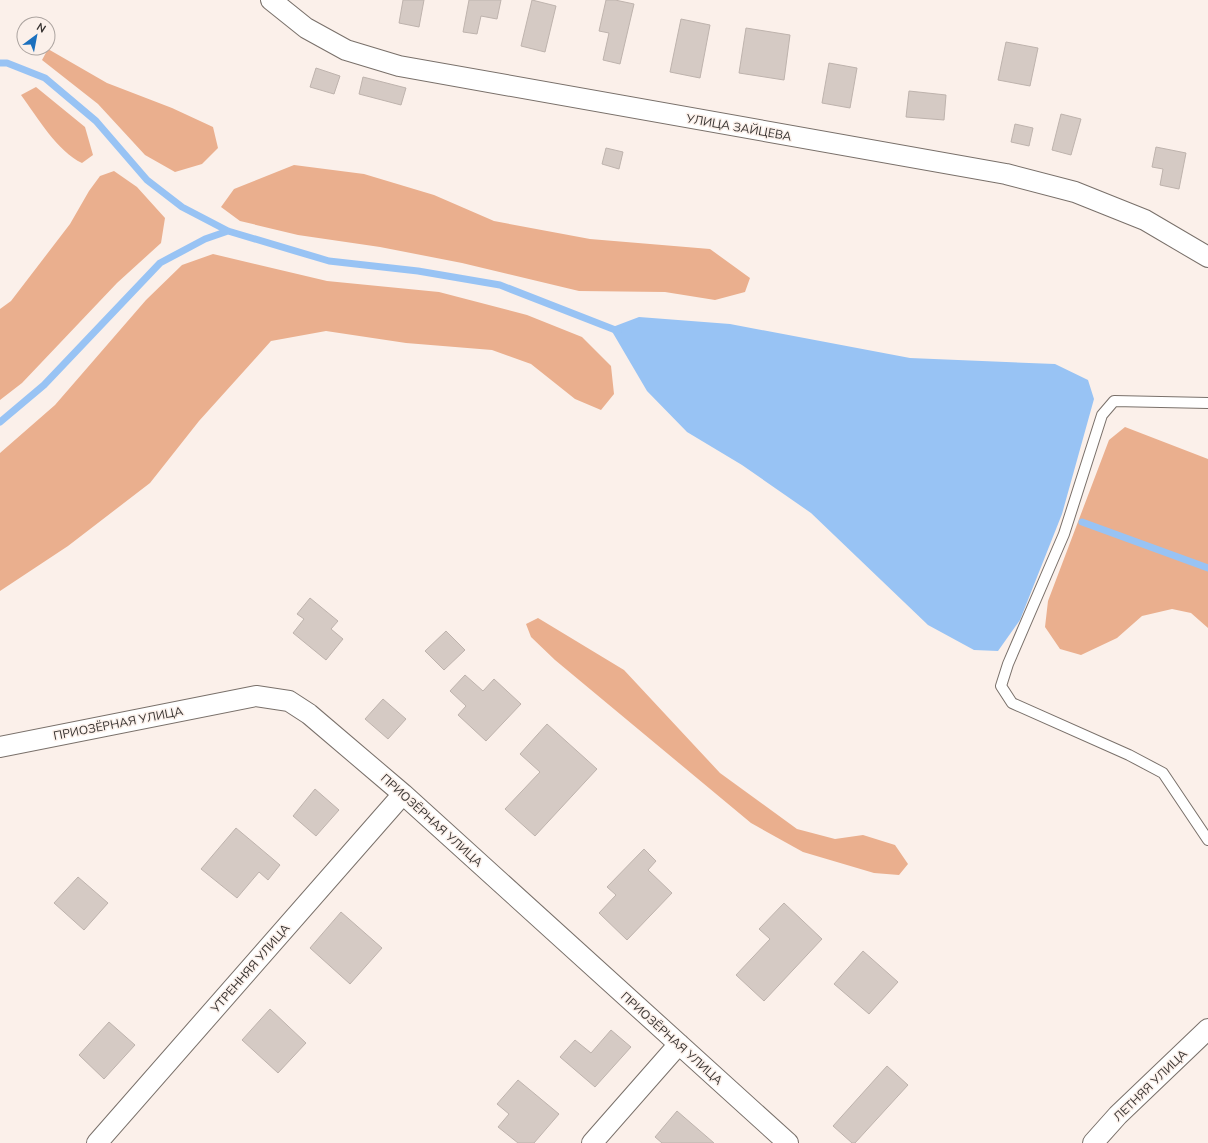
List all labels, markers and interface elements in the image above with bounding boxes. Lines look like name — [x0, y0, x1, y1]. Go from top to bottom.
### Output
north arrow — [16, 16, 56, 56]
text: N — [34, 19, 49, 36]
street label: УЛИЦА ЗАЙЦЕВА — [684, 110, 793, 144]
street label: ПРИОЗЁРНАЯ УЛИЦА — [52, 703, 184, 743]
street label: ПРИОЗЁРНАЯ УЛИЦА — [378, 770, 486, 870]
street label: УТРЕННЯЯ УЛИЦА — [207, 920, 293, 1016]
street label: ПРИОЗЁРНАЯ УЛИЦА — [618, 988, 726, 1088]
street label: ЛЕТНЯЯ УЛИЦА — [1110, 1046, 1190, 1124]

